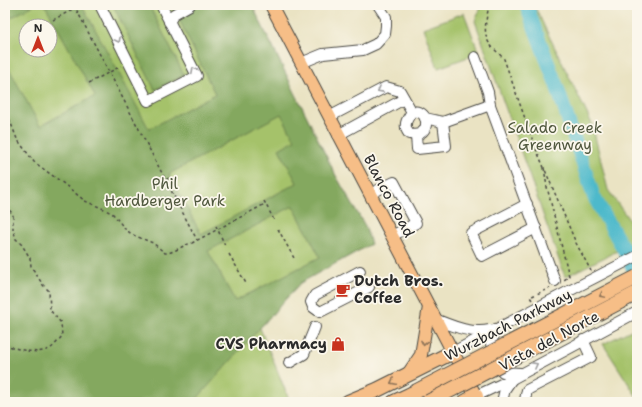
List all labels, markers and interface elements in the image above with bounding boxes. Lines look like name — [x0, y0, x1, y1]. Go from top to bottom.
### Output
north arrow — [18, 18, 58, 58]
text: N — [34, 21, 43, 36]
one-way arrow — [113, 36, 120, 43]
one-way arrow — [191, 67, 199, 74]
one-way arrow — [377, 86, 384, 93]
park label: Salado Creek Greenway — [508, 118, 602, 155]
street label: Blanco Road — [359, 151, 419, 241]
park label: Phil Hardberger Park — [105, 174, 226, 211]
place label: Dutch Bros. Coffee — [354, 271, 443, 308]
cafe icon: Dutch Bros. Coffee — [335, 282, 351, 298]
street label: Wurzbach Parkway — [441, 284, 575, 366]
one-way arrow — [599, 290, 607, 297]
street label: Vista del Norte — [495, 306, 603, 376]
place label: CVS Pharmacy — [216, 334, 327, 354]
shop icon: CVS Pharmacy — [330, 336, 346, 352]
one-way arrow — [420, 340, 429, 346]
one-way arrow — [531, 363, 538, 370]
one-way arrow — [390, 377, 397, 385]

